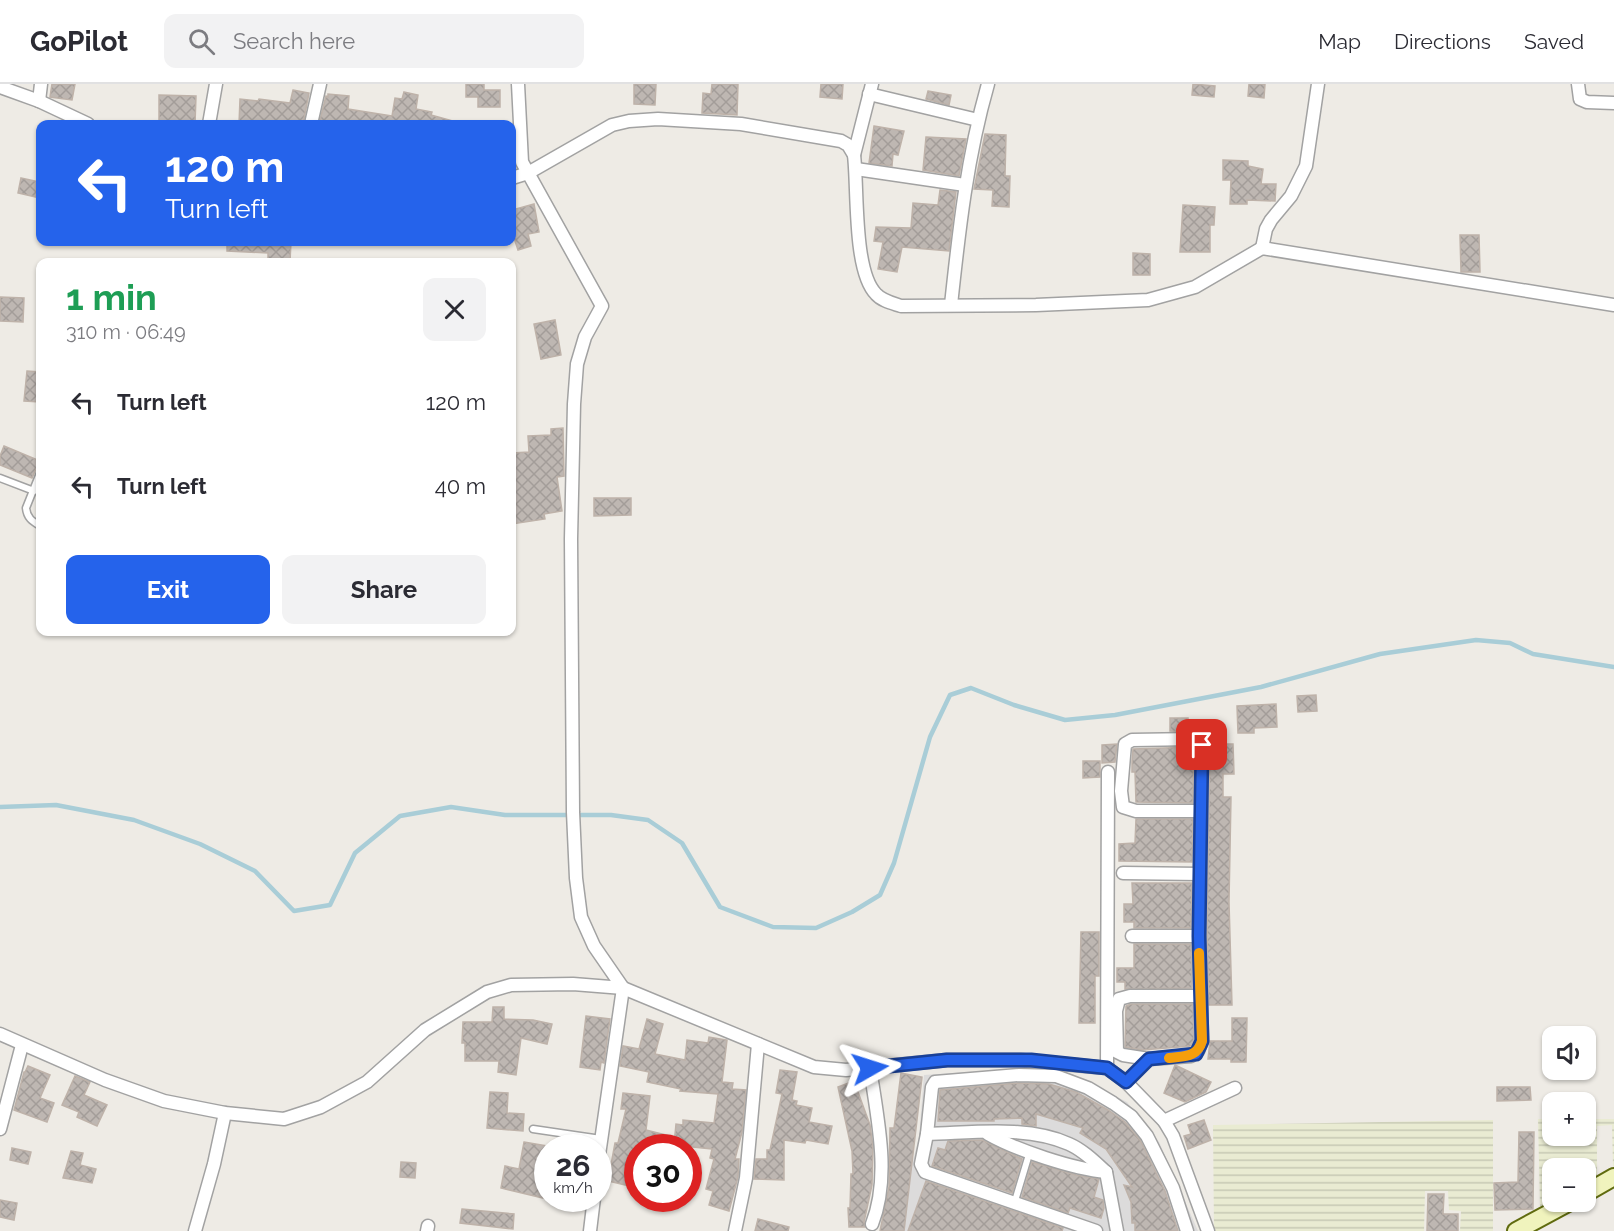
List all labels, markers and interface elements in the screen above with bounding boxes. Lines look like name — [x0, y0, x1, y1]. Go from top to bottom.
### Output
search box — [164, 14, 584, 68]
text: GoPilot — [30, 25, 128, 58]
icon: search — [185, 25, 218, 58]
text: Search here — [233, 28, 355, 54]
text: Map — [1318, 29, 1361, 54]
text: Directions — [1394, 29, 1491, 54]
text: Saved — [1524, 29, 1584, 54]
text: 120 m — [165, 143, 284, 192]
icon: left — [66, 144, 144, 222]
text: Turn left — [165, 193, 268, 224]
text: 1 min — [66, 276, 157, 318]
button: close — [423, 278, 486, 341]
text: 310 m · 06:49 — [66, 320, 186, 344]
icon: left — [66, 386, 99, 419]
text: Turn left — [117, 389, 207, 415]
text: 120 m — [426, 389, 486, 415]
icon: left — [66, 470, 99, 503]
text: Turn left — [117, 473, 207, 499]
text: 40 m — [435, 473, 486, 499]
button: Exit — [66, 555, 270, 624]
button: Share — [282, 555, 486, 624]
pin — [1176, 719, 1227, 770]
icon: arrive — [1185, 728, 1218, 761]
map controls — [1542, 1026, 1596, 1212]
button: sound — [1542, 1026, 1596, 1080]
position arrow — [838, 1036, 902, 1100]
button: + — [1542, 1092, 1596, 1146]
speed limit sign: 30 — [624, 1134, 702, 1212]
text: 26 — [555, 1148, 591, 1183]
button: − — [1542, 1158, 1596, 1212]
text: km/h — [553, 1179, 593, 1197]

